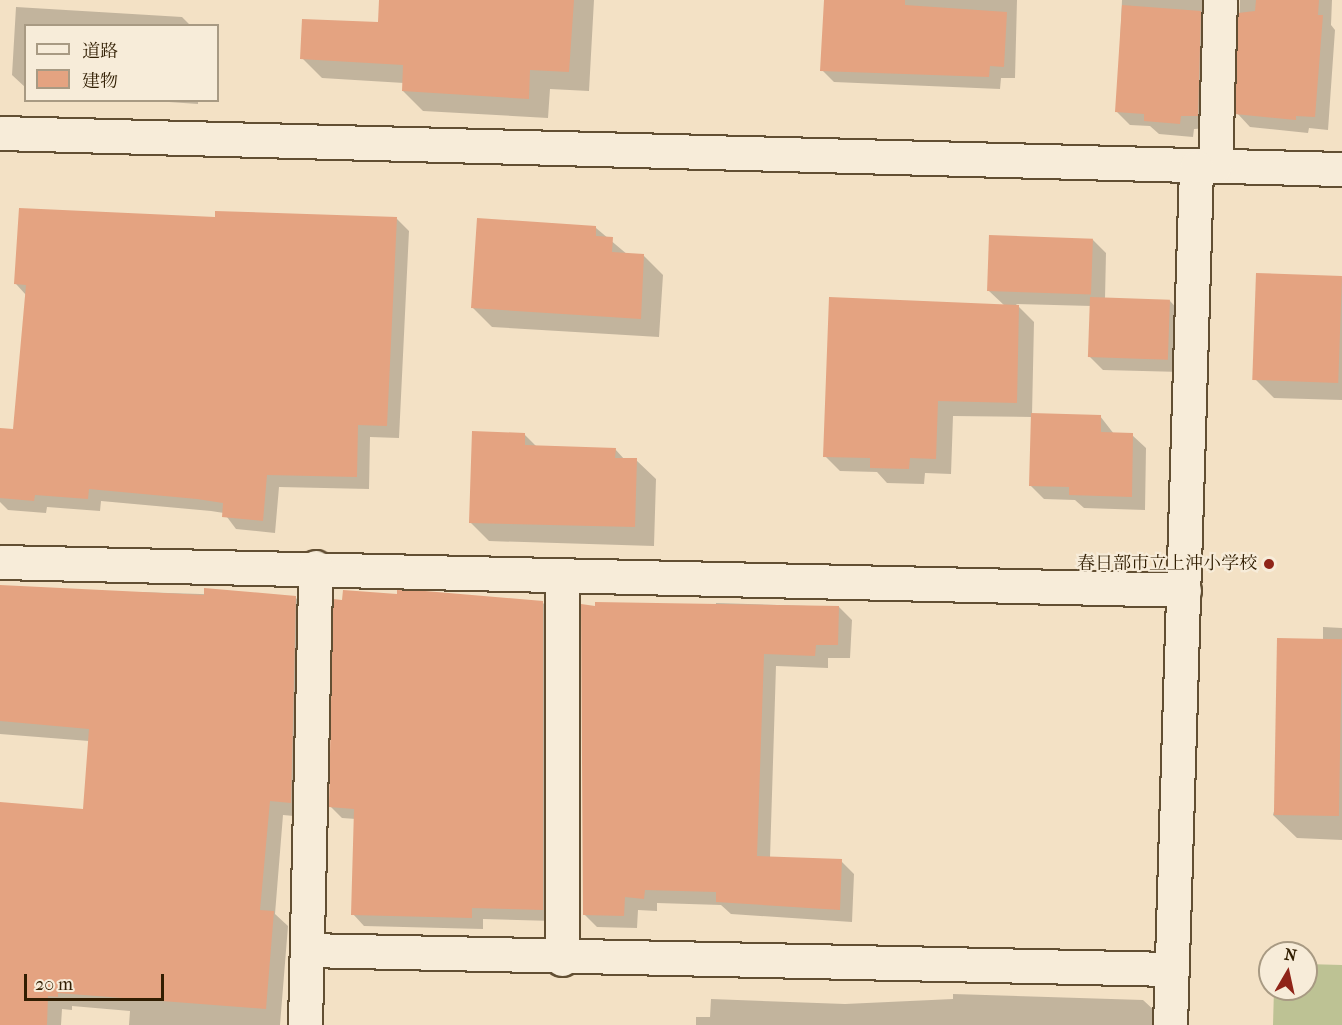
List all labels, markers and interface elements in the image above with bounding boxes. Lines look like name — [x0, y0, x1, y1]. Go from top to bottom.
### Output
legend — [24, 24, 219, 102]
text: 道路 — [82, 41, 118, 62]
text: 建物 — [82, 71, 118, 92]
place label: 春日部市立上沖小学校 — [1077, 553, 1257, 575]
marker: 春日部市立上沖小学校 — [1262, 557, 1276, 571]
north arrow — [1258, 941, 1318, 1001]
text: N — [1283, 944, 1298, 965]
scale bar — [27, 962, 166, 1000]
text: 20 m — [35, 974, 73, 995]

